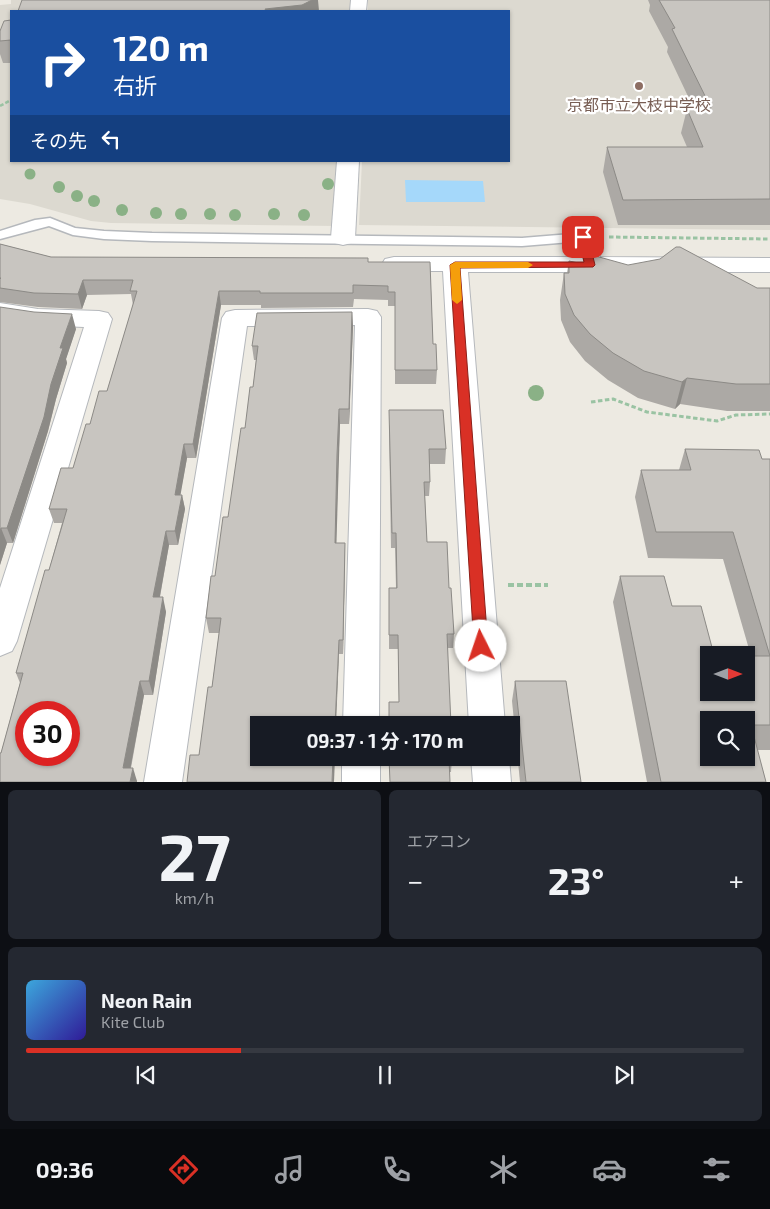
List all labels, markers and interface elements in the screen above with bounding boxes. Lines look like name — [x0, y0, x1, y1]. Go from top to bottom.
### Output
text: 120 m — [113, 26, 209, 68]
icon: right — [30, 30, 95, 95]
text: 右折 — [113, 72, 157, 98]
marker: 京都市立大枝中学校 — [633, 80, 645, 92]
place label: 京都市立大枝中学校 — [567, 95, 711, 114]
icon: left — [97, 125, 125, 153]
text: その先 — [30, 129, 87, 152]
pin — [562, 216, 604, 258]
icon: arrive — [569, 223, 597, 251]
position arrow — [454, 619, 506, 671]
north arrow — [700, 646, 755, 701]
map controls — [700, 646, 755, 766]
speed limit sign: 30 — [15, 701, 80, 766]
button: search — [700, 711, 755, 766]
text: 09:37 · 1 分 · 170 m — [306, 729, 464, 752]
text: 27 — [158, 816, 231, 894]
text: エアコン — [407, 831, 471, 850]
text: 23° — [548, 857, 604, 903]
text: − — [407, 863, 423, 897]
text: + — [729, 863, 744, 897]
text: km/h — [175, 888, 214, 907]
text: Neon Rain — [101, 989, 192, 1012]
text: Kite Club — [101, 1012, 165, 1031]
icon: previous — [132, 1061, 160, 1089]
icon: pause — [371, 1061, 399, 1089]
icon: next — [610, 1061, 638, 1089]
icon: directions — [166, 1152, 201, 1187]
icon: music — [272, 1152, 307, 1187]
icon: phone — [379, 1152, 414, 1187]
icon: climate — [486, 1152, 521, 1187]
icon: car — [592, 1152, 627, 1187]
icon: filters — [699, 1152, 734, 1187]
text: 09:36 — [36, 1156, 94, 1182]

